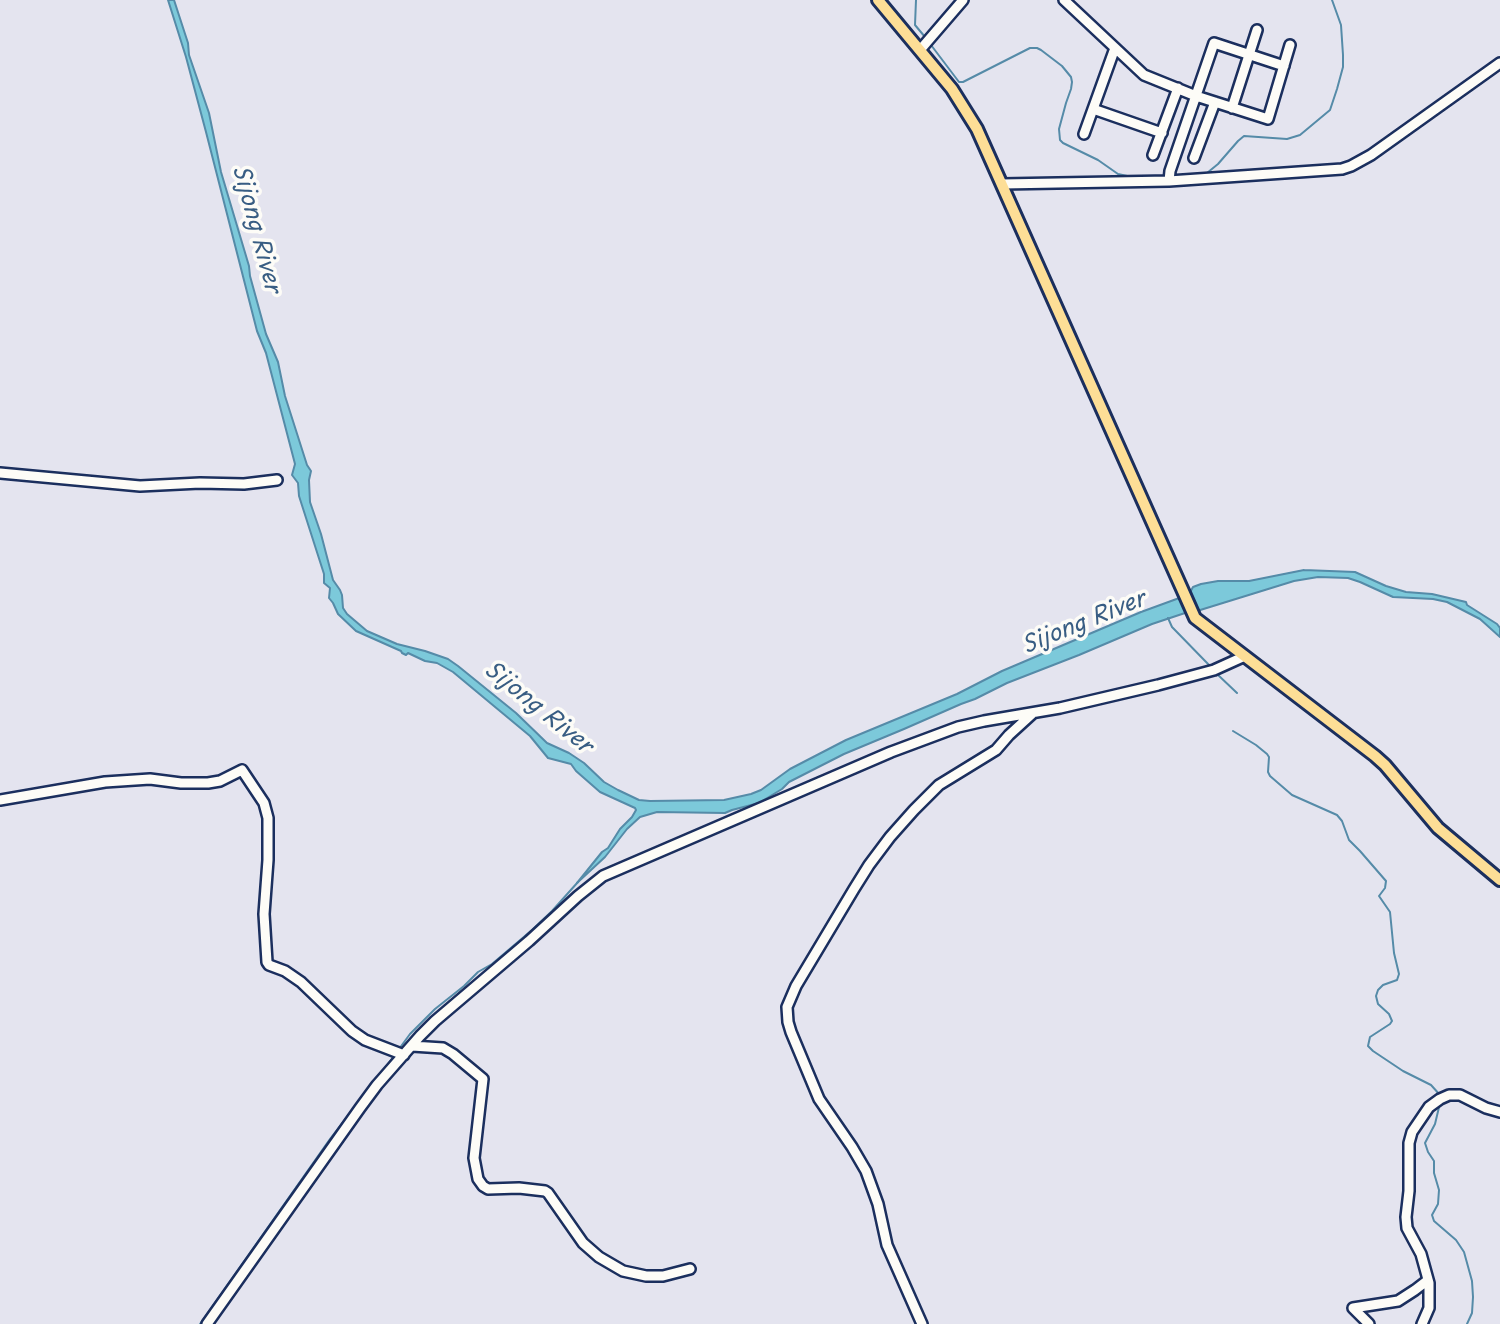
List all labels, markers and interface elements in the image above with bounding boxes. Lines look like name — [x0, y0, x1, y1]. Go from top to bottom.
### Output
water label: Sijong River — [226, 162, 286, 296]
water label: Sijong River — [1018, 586, 1150, 660]
water label: Sijong River — [478, 656, 598, 760]

